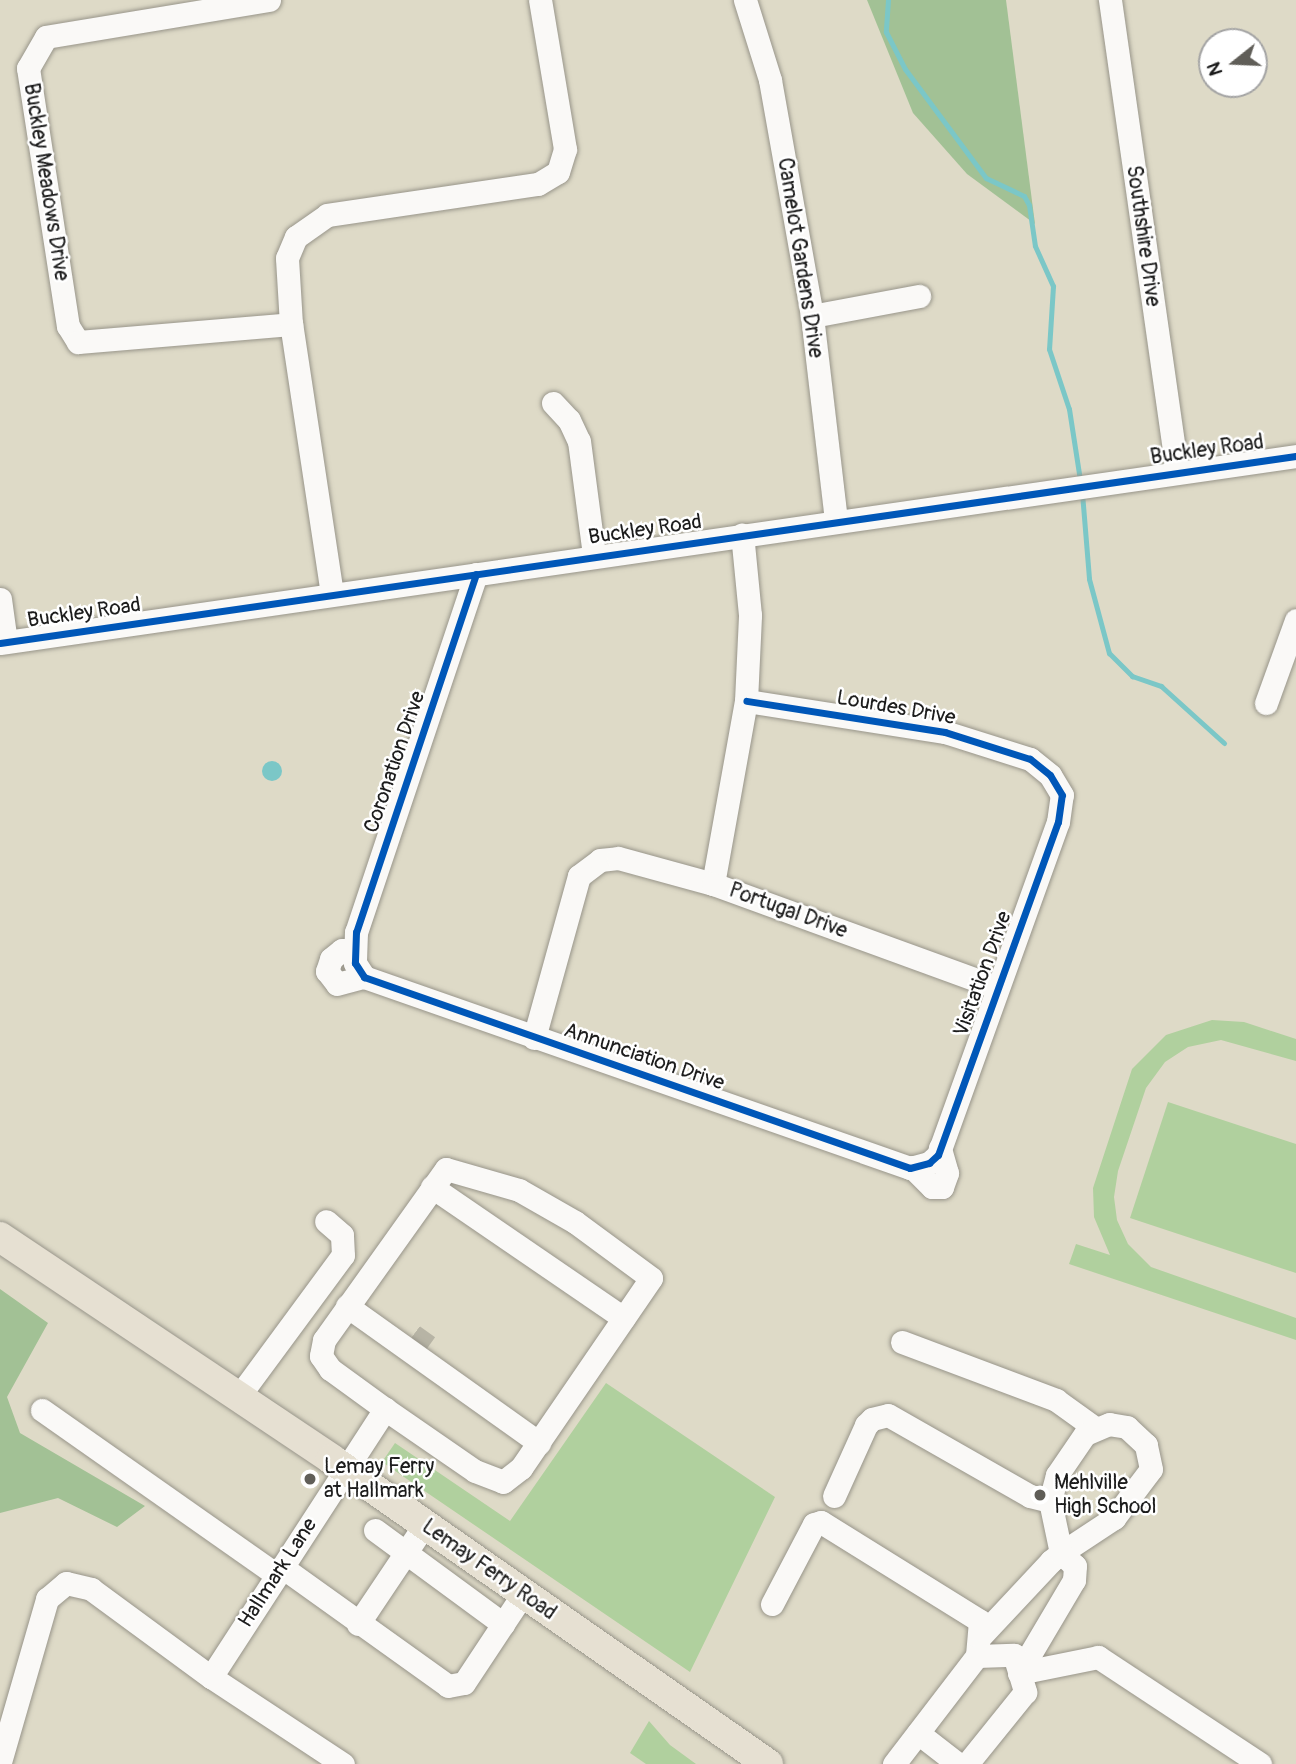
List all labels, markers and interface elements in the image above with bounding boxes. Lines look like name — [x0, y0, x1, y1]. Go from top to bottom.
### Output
north arrow — [1198, 28, 1268, 98]
text: N — [1202, 59, 1228, 79]
street label: Buckley Meadows Drive — [18, 81, 74, 283]
street label: Camelot Gardens Drive — [772, 156, 828, 360]
street label: Southshire Drive — [1121, 164, 1165, 308]
street label: Buckley Road — [1149, 430, 1265, 470]
street label: Buckley Road — [587, 510, 703, 550]
street label: Buckley Road — [26, 593, 142, 633]
street label: Lourdes Drive — [835, 685, 957, 731]
street label: Coronation Drive — [359, 688, 431, 836]
street label: Portugal Drive — [725, 878, 851, 944]
street label: Visitation Drive — [949, 908, 1017, 1040]
street label: Annunciation Drive — [561, 1018, 727, 1096]
place label: Lemay Ferry at Hallmark — [324, 1454, 434, 1504]
place label: Mehlville High School — [1054, 1470, 1157, 1520]
marker: Lemay Ferry at Hallmark — [302, 1471, 318, 1487]
marker: Mehlville High School — [1032, 1487, 1048, 1503]
street label: Hallmark Lane — [233, 1514, 323, 1632]
street label: Lemay Ferry Road — [417, 1514, 561, 1626]

